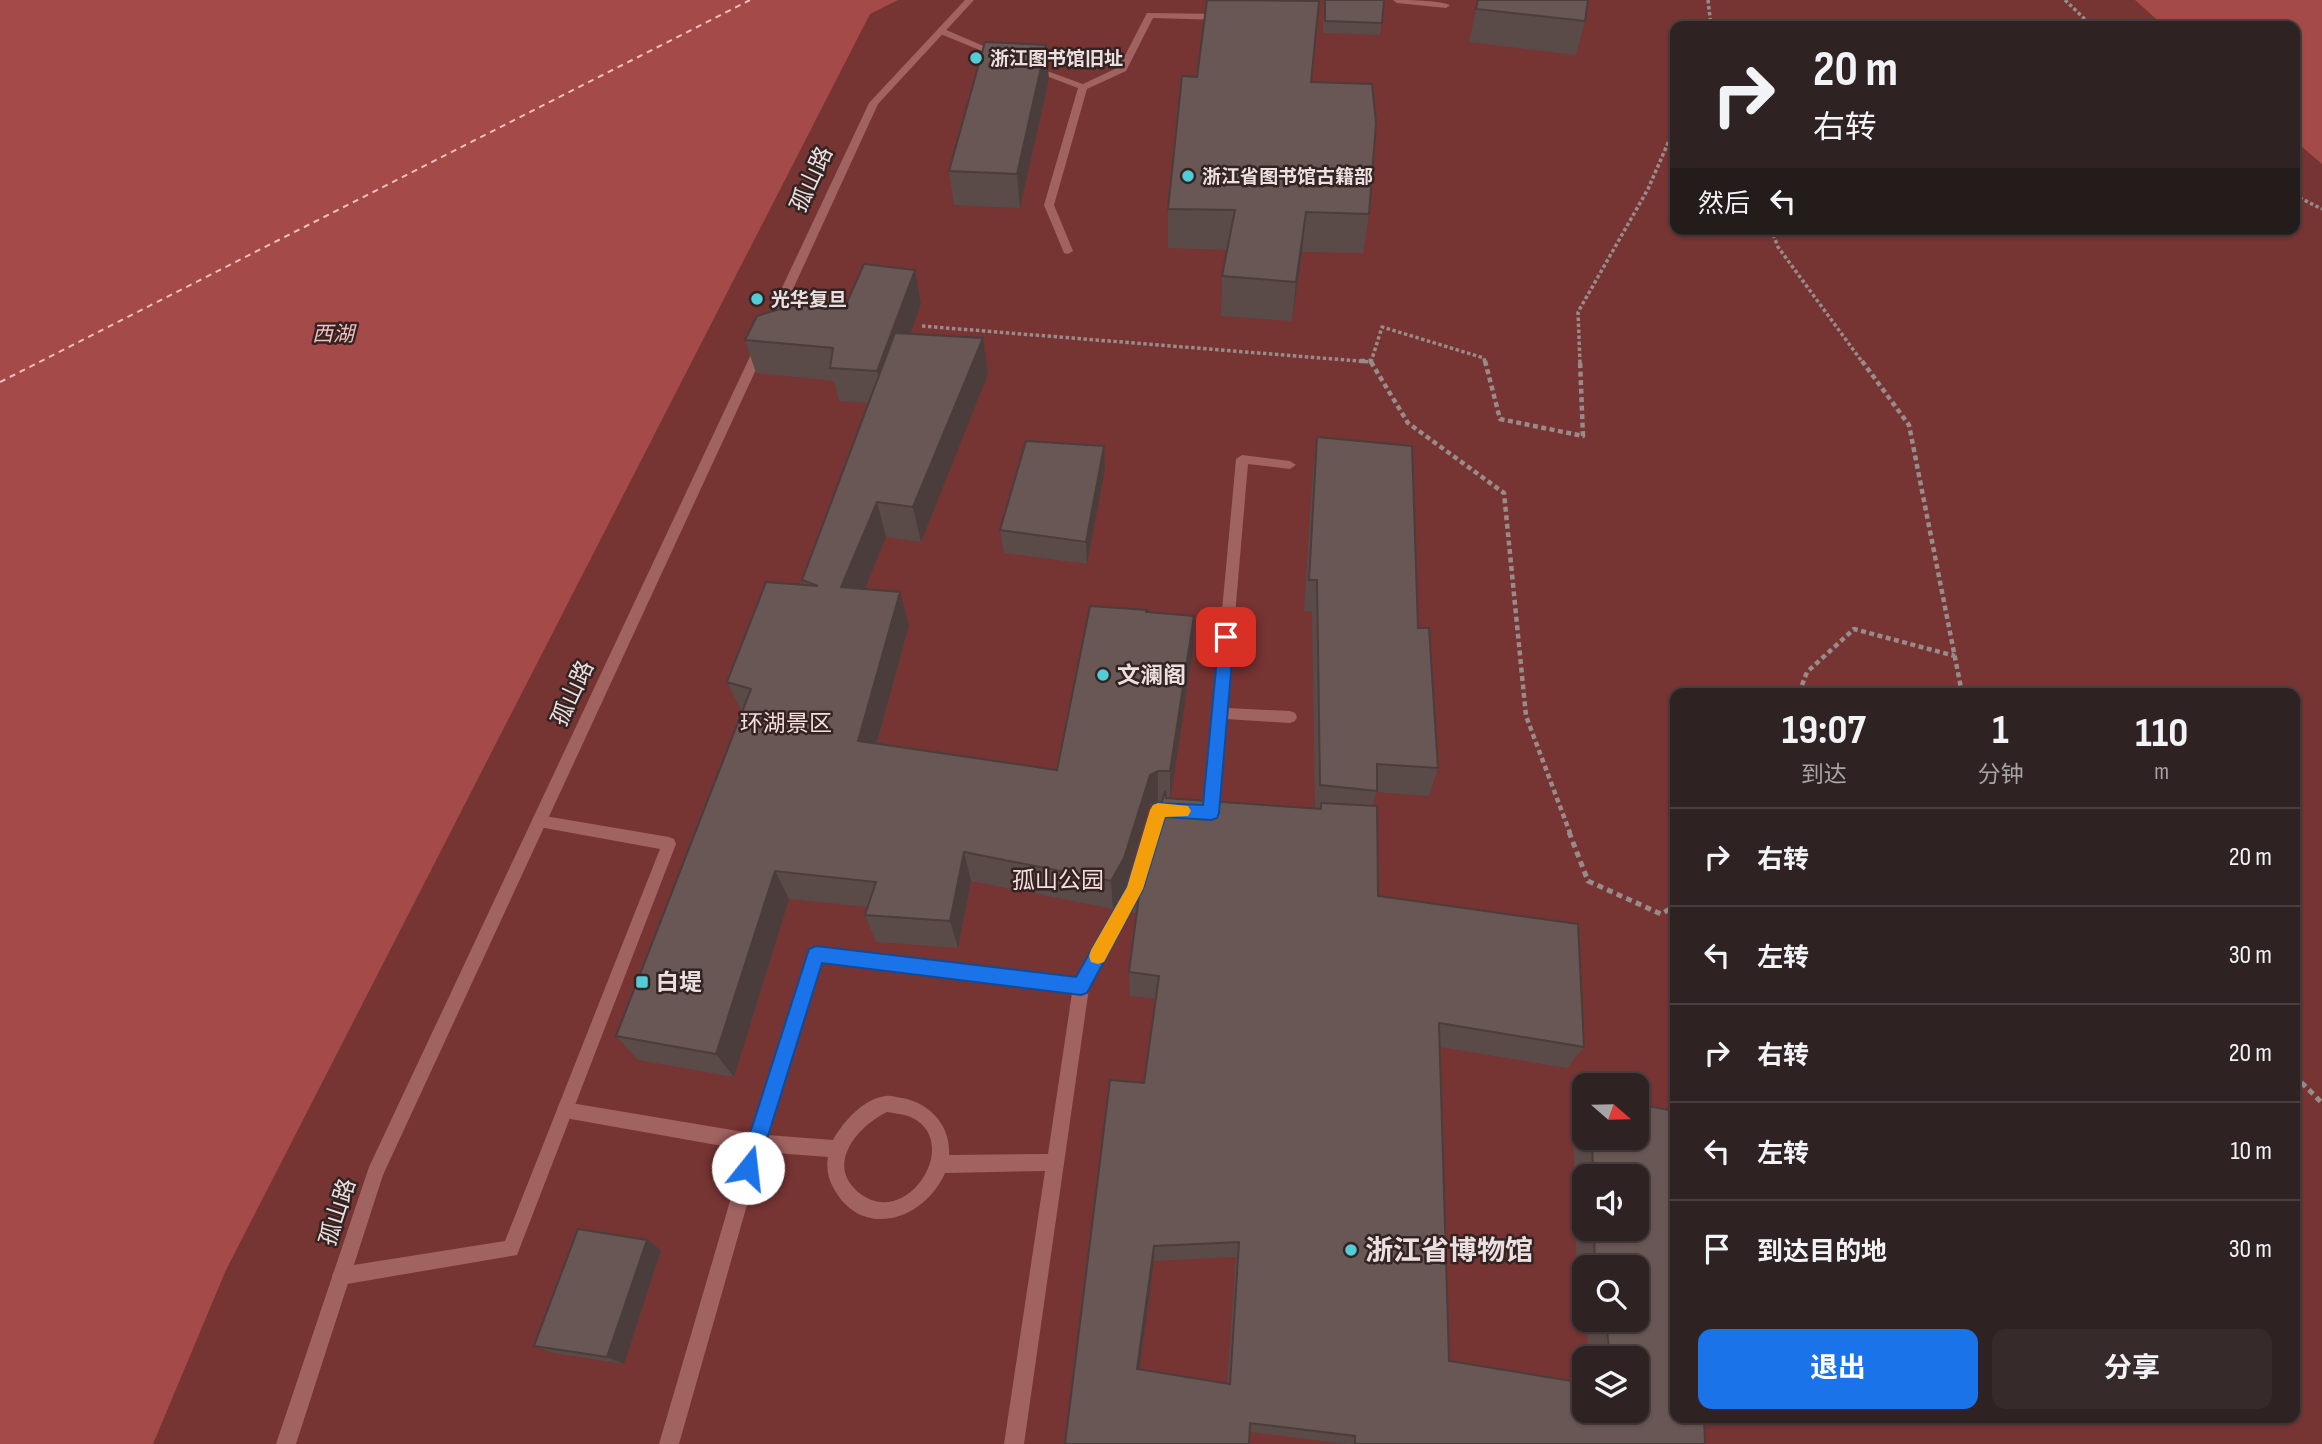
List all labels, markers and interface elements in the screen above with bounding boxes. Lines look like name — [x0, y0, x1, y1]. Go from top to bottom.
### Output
text: 20 m — [1813, 41, 1898, 100]
place label: 浙江图书馆旧址 — [990, 48, 1123, 71]
icon: right — [1698, 49, 1789, 140]
marker: 浙江图书馆旧址 — [968, 50, 984, 66]
text: 右转 — [1813, 109, 1877, 148]
street label: 孤山路 — [785, 142, 839, 217]
place label: 浙江省图书馆古籍部 — [1202, 166, 1373, 189]
marker: 浙江省图书馆古籍部 — [1180, 168, 1196, 184]
icon: left — [1764, 182, 1802, 220]
text: 然后 — [1698, 189, 1750, 220]
place label: 光华复旦 — [771, 289, 847, 312]
marker: 光华复旦 — [749, 291, 765, 307]
water label: 西湖 — [312, 322, 357, 347]
pin — [1196, 607, 1256, 667]
icon: arrive — [1207, 618, 1245, 656]
street label: 孤山路 — [546, 656, 600, 731]
place label: 文澜阁 — [1117, 662, 1186, 690]
marker: 文澜阁 — [1095, 667, 1111, 683]
text: 19:07 — [1782, 705, 1866, 756]
text: 1 — [1992, 705, 2009, 756]
text: 110 — [2135, 708, 2188, 759]
park label: 环湖景区 — [740, 710, 832, 738]
text: m — [2154, 758, 2169, 786]
text: 到达 — [1801, 761, 1847, 789]
text: 分钟 — [1978, 761, 2024, 789]
icon: right — [1698, 838, 1736, 876]
text: 20 m — [2229, 842, 2272, 873]
text: 右转 — [1757, 845, 1809, 876]
park label: 孤山公园 — [1012, 867, 1104, 895]
icon: left — [1698, 936, 1736, 974]
text: 30 m — [2229, 940, 2272, 971]
text: 左转 — [1757, 943, 1809, 974]
place label: 白堤 — [656, 969, 702, 997]
marker: 白堤 — [634, 974, 650, 990]
icon: right — [1698, 1034, 1736, 1072]
text: 20 m — [2229, 1038, 2272, 1069]
text: 右转 — [1757, 1041, 1809, 1072]
north arrow — [1572, 1073, 1648, 1150]
map controls — [1572, 1073, 1649, 1423]
position arrow — [711, 1131, 785, 1205]
icon: left — [1698, 1132, 1736, 1170]
text: 10 m — [2230, 1136, 2272, 1167]
text: 左转 — [1757, 1139, 1809, 1170]
button: sound — [1572, 1164, 1649, 1241]
street label: 孤山路 — [314, 1175, 362, 1249]
icon: arrive — [1698, 1230, 1736, 1268]
text: 30 m — [2229, 1234, 2272, 1265]
place label: 浙江省博物馆 — [1365, 1235, 1533, 1268]
text: 到达目的地 — [1757, 1237, 1887, 1268]
marker: 浙江省博物馆 — [1343, 1242, 1359, 1258]
button: search — [1572, 1255, 1649, 1332]
button: 退出 — [1698, 1329, 1978, 1409]
button: 分享 — [1992, 1329, 2272, 1409]
button: layers — [1572, 1346, 1649, 1423]

